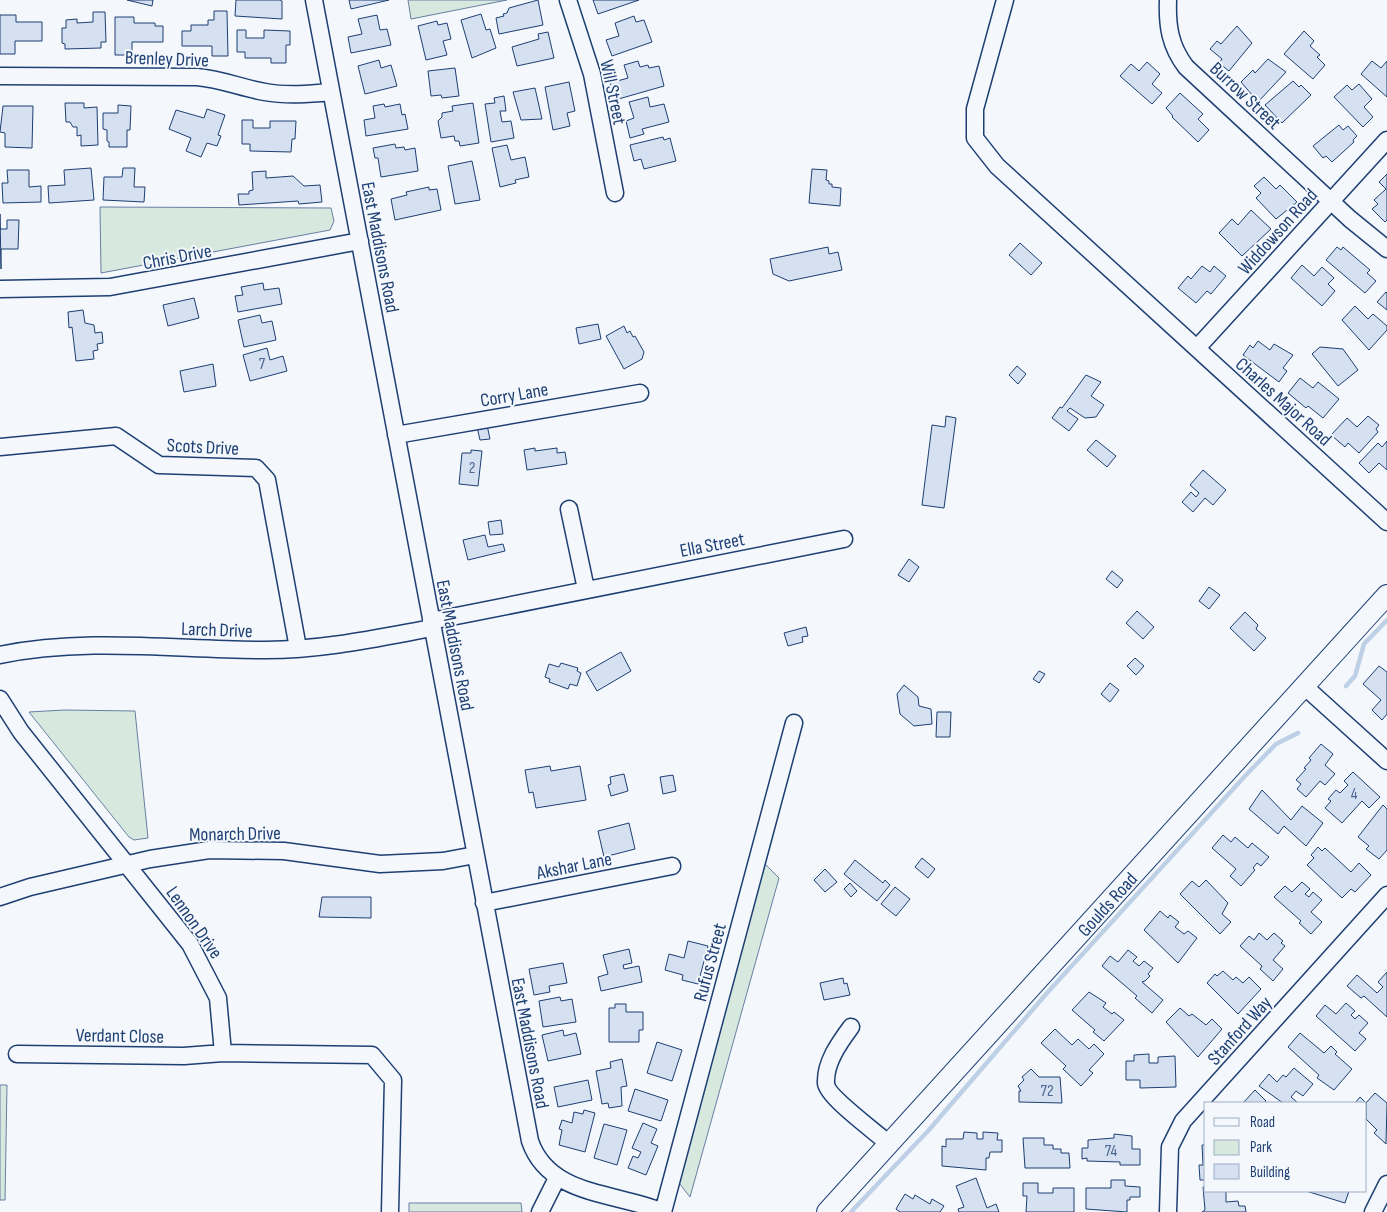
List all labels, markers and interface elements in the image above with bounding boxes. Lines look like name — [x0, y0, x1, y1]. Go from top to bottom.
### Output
street label: Brenley Drive — [125, 47, 209, 72]
street label: Burrow Street — [1205, 57, 1285, 135]
street label: Will Street — [594, 58, 631, 127]
street label: East Maddisons Road — [356, 180, 403, 315]
street label: Widdowson Road — [1234, 184, 1323, 280]
street label: Chris Drive — [141, 240, 214, 275]
street label: Charles Major Road — [1230, 353, 1336, 451]
house number: 7 — [259, 355, 266, 374]
street label: Corry Lane — [479, 378, 550, 413]
street label: Scots Drive — [166, 434, 240, 461]
house number: 2 — [469, 459, 475, 478]
street label: Ella Street — [678, 528, 747, 563]
street label: East Maddisons Road — [431, 578, 478, 713]
street label: Larch Drive — [181, 618, 253, 643]
house number: 4 — [1351, 785, 1358, 804]
street label: Monarch Drive — [189, 822, 281, 847]
street label: Akshar Lane — [534, 848, 614, 885]
street label: Goulds Road — [1073, 868, 1143, 942]
street label: Lennon Drive — [161, 882, 227, 963]
street label: Rufus Street — [689, 921, 732, 1004]
street label: East Maddisons Road — [506, 976, 553, 1111]
street label: Stanford Way — [1203, 991, 1277, 1070]
street label: Verdant Close — [76, 1024, 164, 1049]
house number: 72 — [1041, 1082, 1053, 1101]
legend — [1204, 1102, 1367, 1192]
text: Road — [1250, 1113, 1275, 1132]
text: Park — [1250, 1138, 1272, 1157]
house number: 74 — [1105, 1142, 1117, 1161]
text: Building — [1250, 1163, 1290, 1182]

